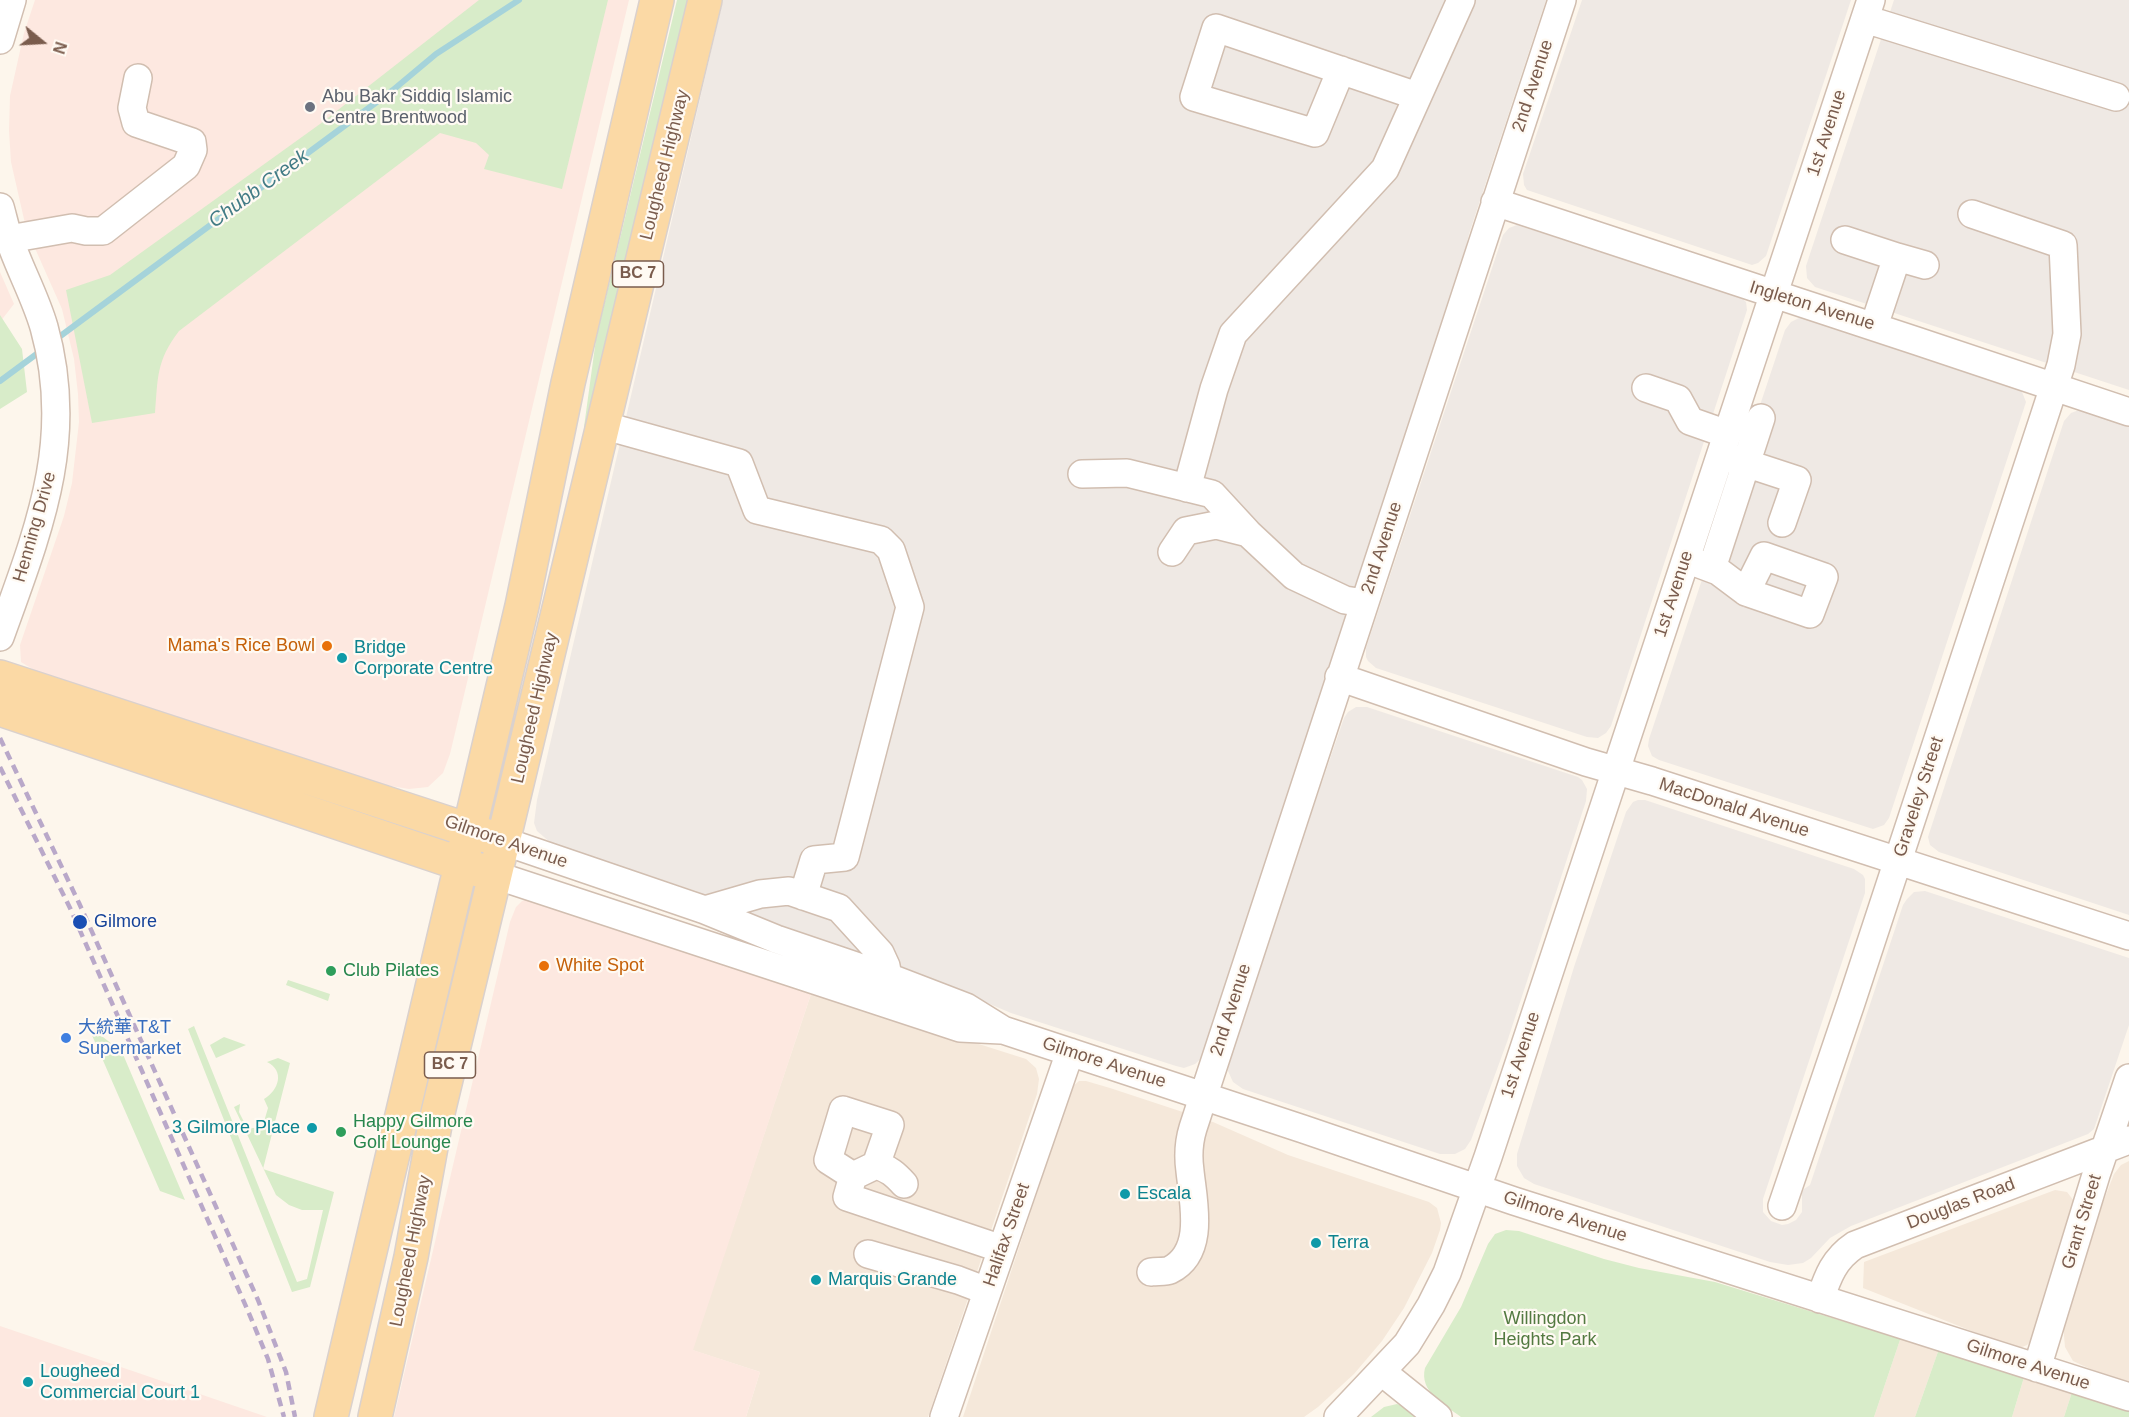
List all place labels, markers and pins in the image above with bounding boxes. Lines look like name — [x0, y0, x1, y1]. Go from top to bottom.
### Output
place label: Abu Bakr Siddiq Islamic Centre Brentwood — [322, 86, 512, 128]
marker: Abu Bakr Siddiq Islamic Centre Brentwood — [303, 100, 317, 114]
place label: Mama's Rice Bowl — [168, 635, 315, 657]
place label: Bridge Corporate Centre — [354, 637, 493, 680]
marker: Mama's Rice Bowl — [320, 639, 334, 653]
marker: Bridge Corporate Centre — [335, 651, 349, 665]
place label: Gilmore — [94, 911, 157, 933]
marker: Gilmore — [71, 913, 89, 931]
place label: White Spot — [556, 955, 644, 977]
marker: White Spot — [537, 959, 551, 973]
place label: Club Pilates — [343, 960, 439, 982]
marker: Club Pilates — [324, 964, 338, 978]
place label: 大統華 T&T Supermarket — [78, 1017, 181, 1060]
marker: 大統華 T&T Supermarket — [59, 1031, 73, 1045]
place label: Happy Gilmore Golf Lounge — [353, 1111, 473, 1154]
place label: 3 Gilmore Place — [172, 1117, 300, 1139]
marker: 3 Gilmore Place — [305, 1121, 319, 1135]
marker: Happy Gilmore Golf Lounge — [334, 1125, 348, 1139]
place label: Escala — [1137, 1183, 1191, 1205]
marker: Escala — [1118, 1187, 1132, 1201]
place label: Terra — [1328, 1232, 1369, 1254]
marker: Terra — [1309, 1236, 1323, 1250]
place label: Marquis Grande — [828, 1269, 957, 1291]
marker: Marquis Grande — [809, 1273, 823, 1287]
place label: Lougheed Commercial Court 1 — [40, 1361, 200, 1404]
marker: Lougheed Commercial Court 1 — [21, 1375, 35, 1389]

